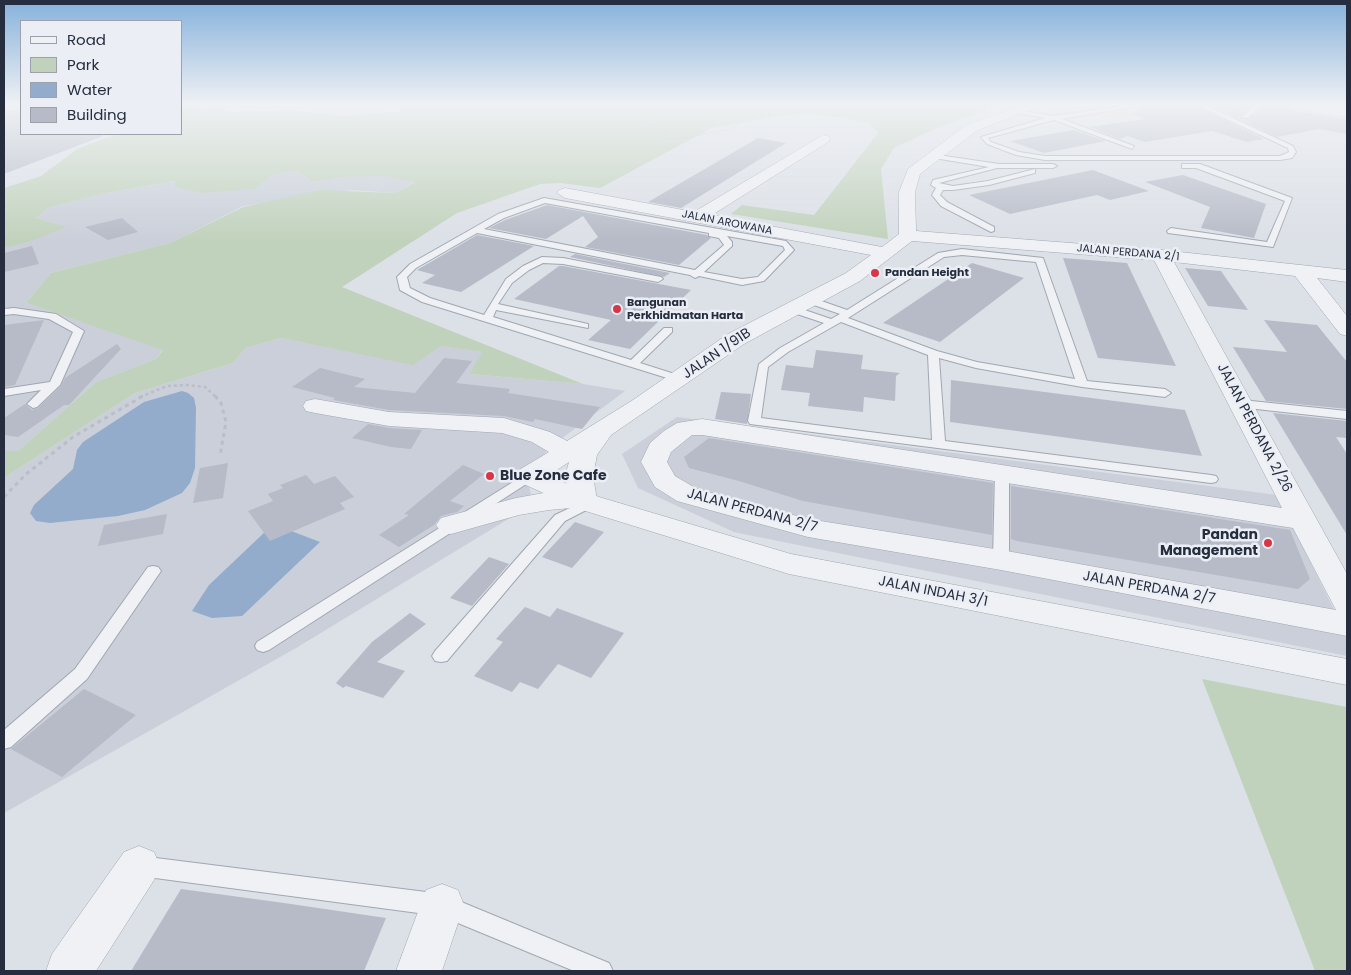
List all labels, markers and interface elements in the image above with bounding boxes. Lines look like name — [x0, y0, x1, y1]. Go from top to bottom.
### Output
legend — [20, 20, 182, 135]
text: Road — [67, 29, 106, 50]
text: Park — [67, 54, 99, 75]
text: Water — [67, 79, 112, 100]
text: Building — [67, 104, 127, 125]
street label: JALAN AROWANA — [681, 208, 773, 238]
street label: JALAN PERDANA 2/1 — [1076, 242, 1180, 264]
place label: Pandan Height — [885, 266, 969, 280]
marker: Pandan Height — [869, 267, 881, 279]
place label: Bangunan Perkhidmatan Harta — [627, 296, 743, 322]
marker: Bangunan Perkhidmatan Harta — [611, 303, 623, 315]
street label: JALAN 1/91B — [680, 325, 754, 383]
street label: JALAN PERDANA 2/26 — [1213, 361, 1295, 495]
place label: Blue Zone Cafe — [500, 468, 607, 484]
marker: Blue Zone Cafe — [484, 470, 496, 482]
street label: JALAN PERDANA 2/7 — [685, 485, 819, 537]
place label: Pandan Management — [1160, 527, 1258, 560]
marker: Pandan Management — [1262, 537, 1274, 549]
street label: JALAN PERDANA 2/7 — [1081, 568, 1217, 608]
street label: JALAN INDAH 3/1 — [877, 573, 989, 611]

